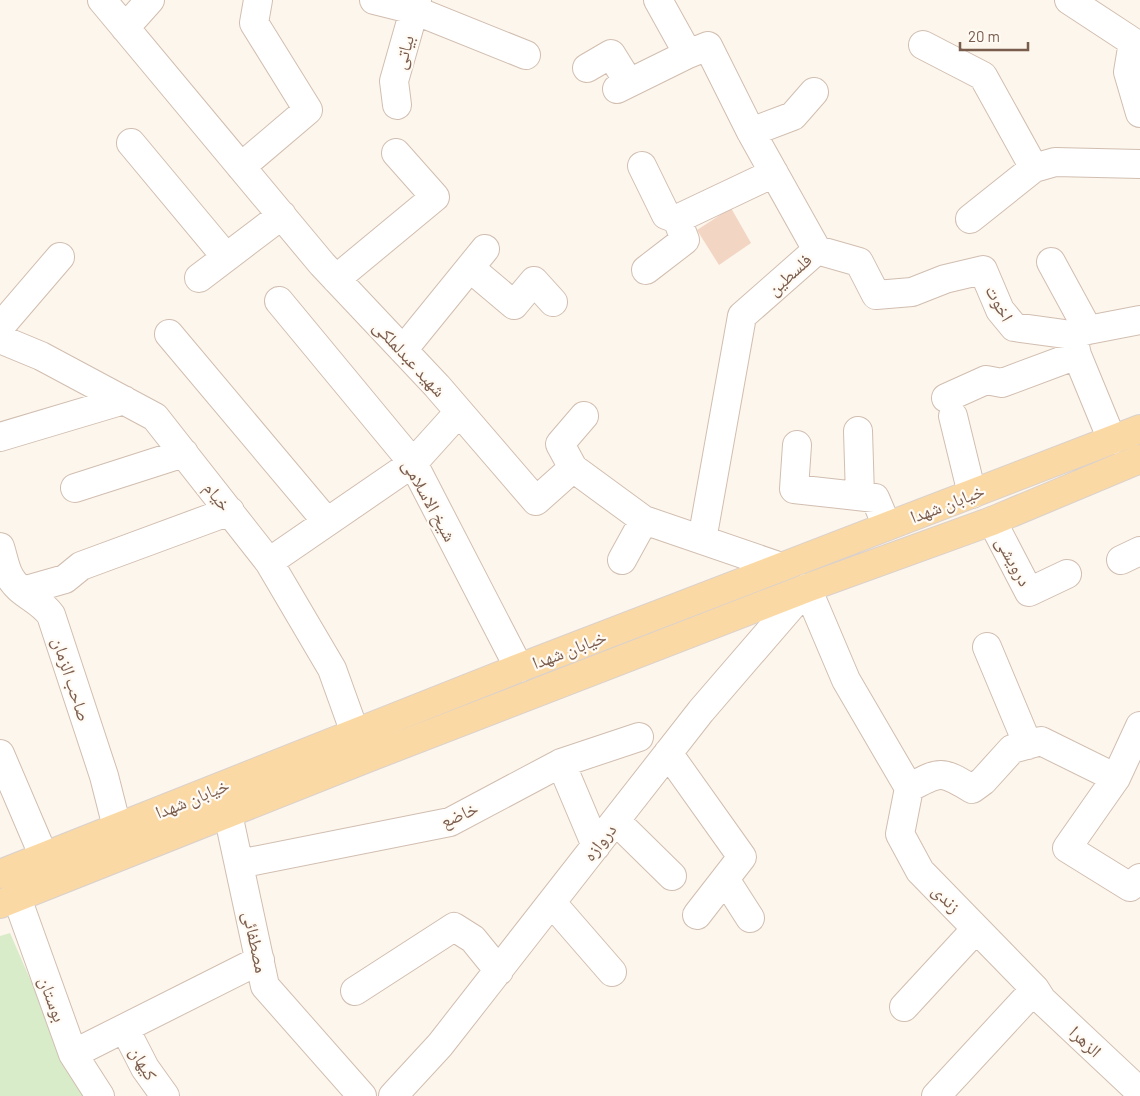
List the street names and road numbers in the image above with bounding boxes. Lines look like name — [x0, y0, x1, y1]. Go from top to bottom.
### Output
street label: بیاتی — [388, 32, 419, 72]
street label: فلسطین — [762, 248, 816, 300]
street label: اخوت — [981, 281, 1019, 325]
street label: شهید عبدلملکی — [368, 315, 451, 401]
street label: شیخ الاسلامی — [397, 455, 462, 546]
street label: خیام — [198, 477, 236, 516]
street label: خیابان شهدا — [907, 479, 988, 528]
street label: درویشی — [991, 532, 1037, 590]
street label: خیابان شهدا — [529, 625, 610, 674]
street label: صاحب الزمان — [47, 634, 96, 724]
street label: خیابان شهدا — [152, 773, 232, 824]
street label: خاضع — [437, 796, 482, 834]
street label: دروازه — [578, 819, 620, 865]
street label: زندی — [927, 879, 966, 918]
street label: مصطفائی — [238, 909, 273, 975]
street label: بوستان — [34, 973, 71, 1025]
street label: الزهرا — [1065, 1021, 1107, 1061]
street label: کیهان — [125, 1042, 163, 1085]

